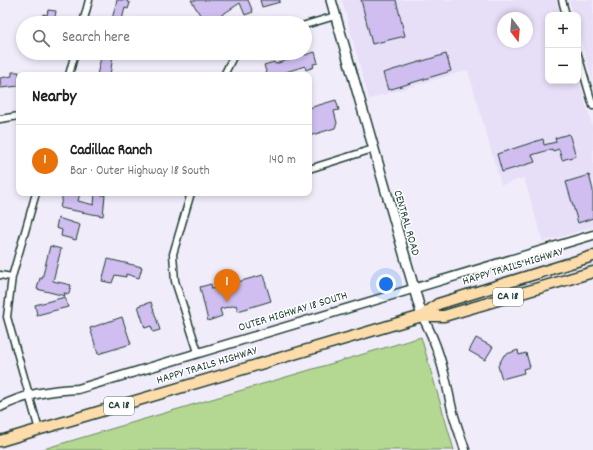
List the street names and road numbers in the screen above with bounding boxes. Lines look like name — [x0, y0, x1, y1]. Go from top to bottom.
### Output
street label: CENTRAL ROAD — [389, 188, 423, 258]
street label: HAPPY TRAILS HIGHWAY — [461, 243, 566, 290]
street label: OUTER HIGHWAY 18 SOUTH — [236, 287, 350, 337]
road number: CA 18 — [493, 288, 523, 306]
street label: HAPPY TRAILS HIGHWAY — [155, 342, 260, 389]
road number: CA 18 — [104, 397, 134, 415]

